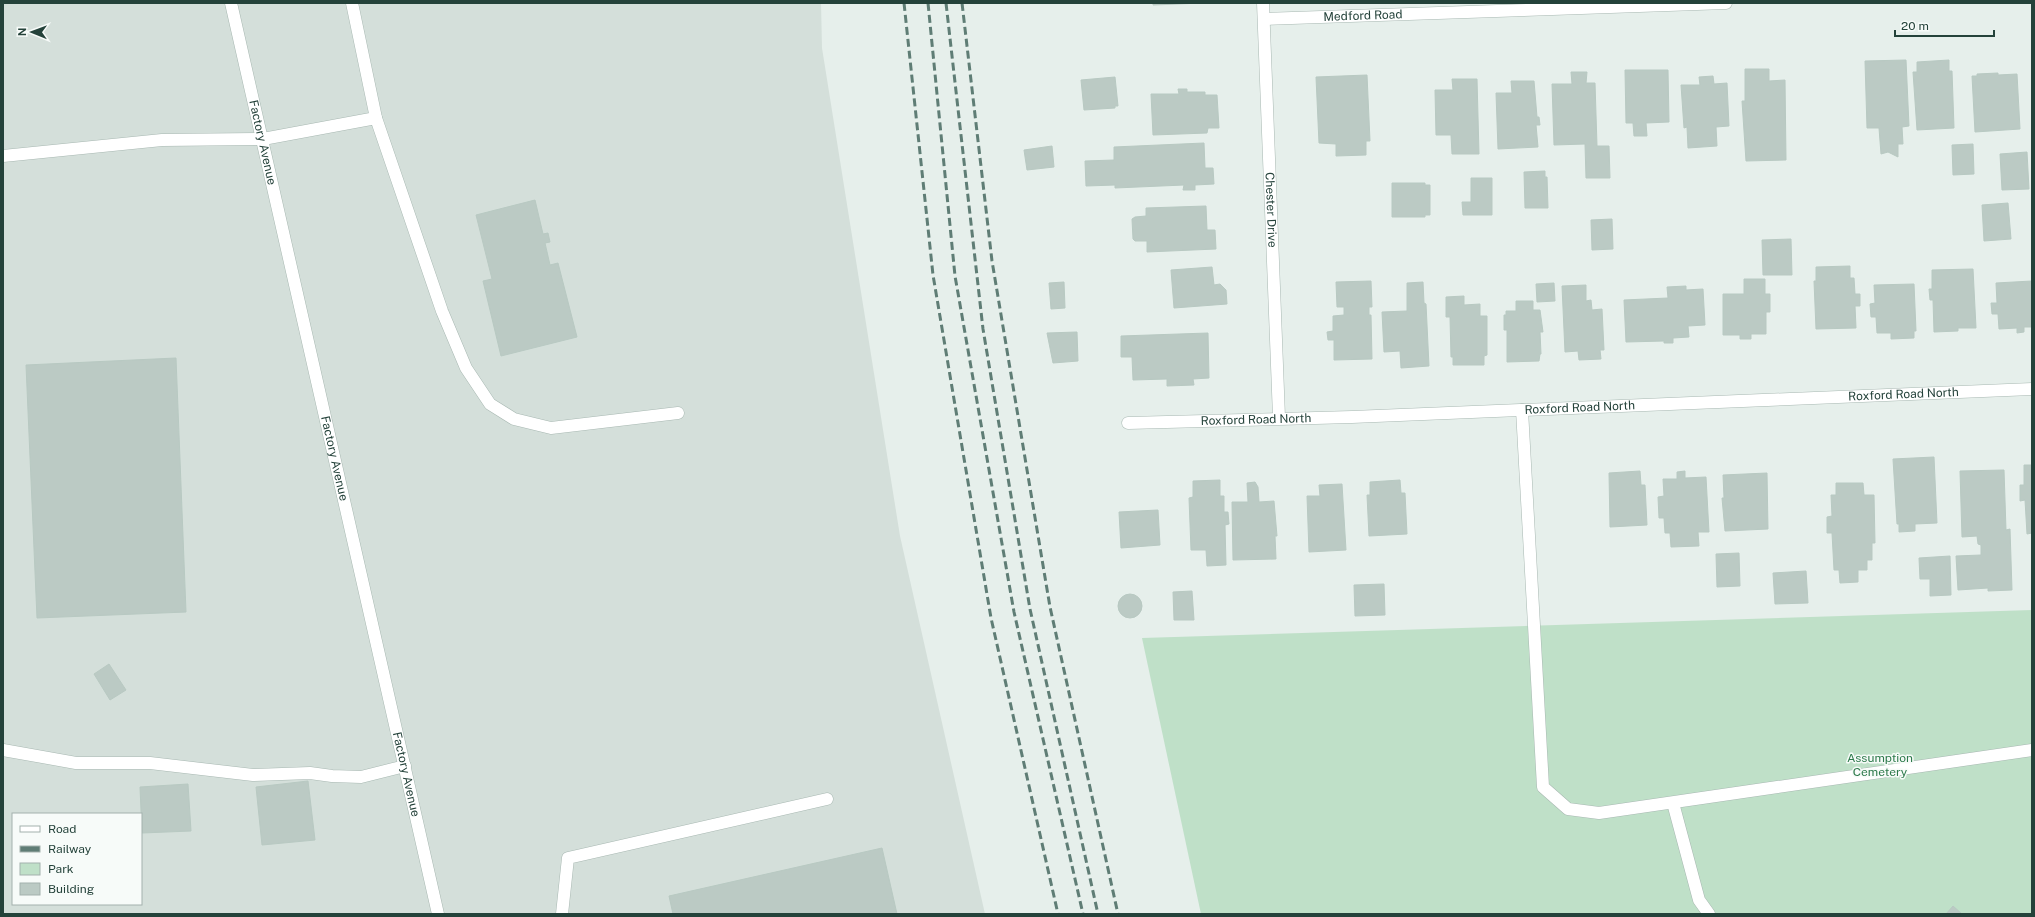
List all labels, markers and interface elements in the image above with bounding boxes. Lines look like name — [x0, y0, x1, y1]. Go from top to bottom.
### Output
street label: Medford Road — [1323, 7, 1403, 24]
north arrow — [12, 12, 52, 52]
scale bar — [1895, 12, 1994, 38]
text: 20 m — [1901, 19, 1929, 33]
text: N — [16, 27, 28, 36]
street label: Factory Avenue — [246, 99, 279, 186]
street label: Chester Drive — [1263, 172, 1279, 248]
street label: Roxford Road North — [1848, 385, 1959, 404]
street label: Roxford Road North — [1524, 398, 1635, 417]
street label: Roxford Road North — [1200, 411, 1311, 428]
street label: Factory Avenue — [318, 415, 351, 502]
street label: Factory Avenue — [390, 731, 423, 818]
park label: Assumption Cemetery — [1847, 751, 1913, 779]
legend — [12, 813, 142, 905]
text: Road — [48, 822, 76, 836]
text: Railway — [48, 842, 92, 856]
text: Park — [48, 862, 74, 876]
text: Building — [48, 882, 94, 896]

